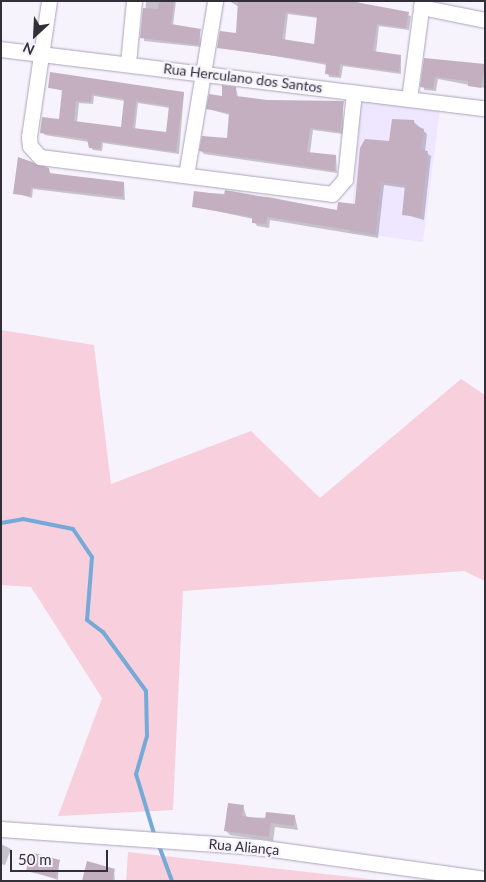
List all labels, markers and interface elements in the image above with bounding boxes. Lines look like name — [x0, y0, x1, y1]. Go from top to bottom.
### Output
north arrow — [10, 10, 60, 60]
text: N — [20, 39, 37, 59]
street label: Rua Herculano dos Santos — [162, 60, 324, 96]
street label: Rua Aliança — [208, 836, 280, 858]
scale bar — [12, 840, 110, 872]
text: 50 m — [18, 850, 52, 868]

